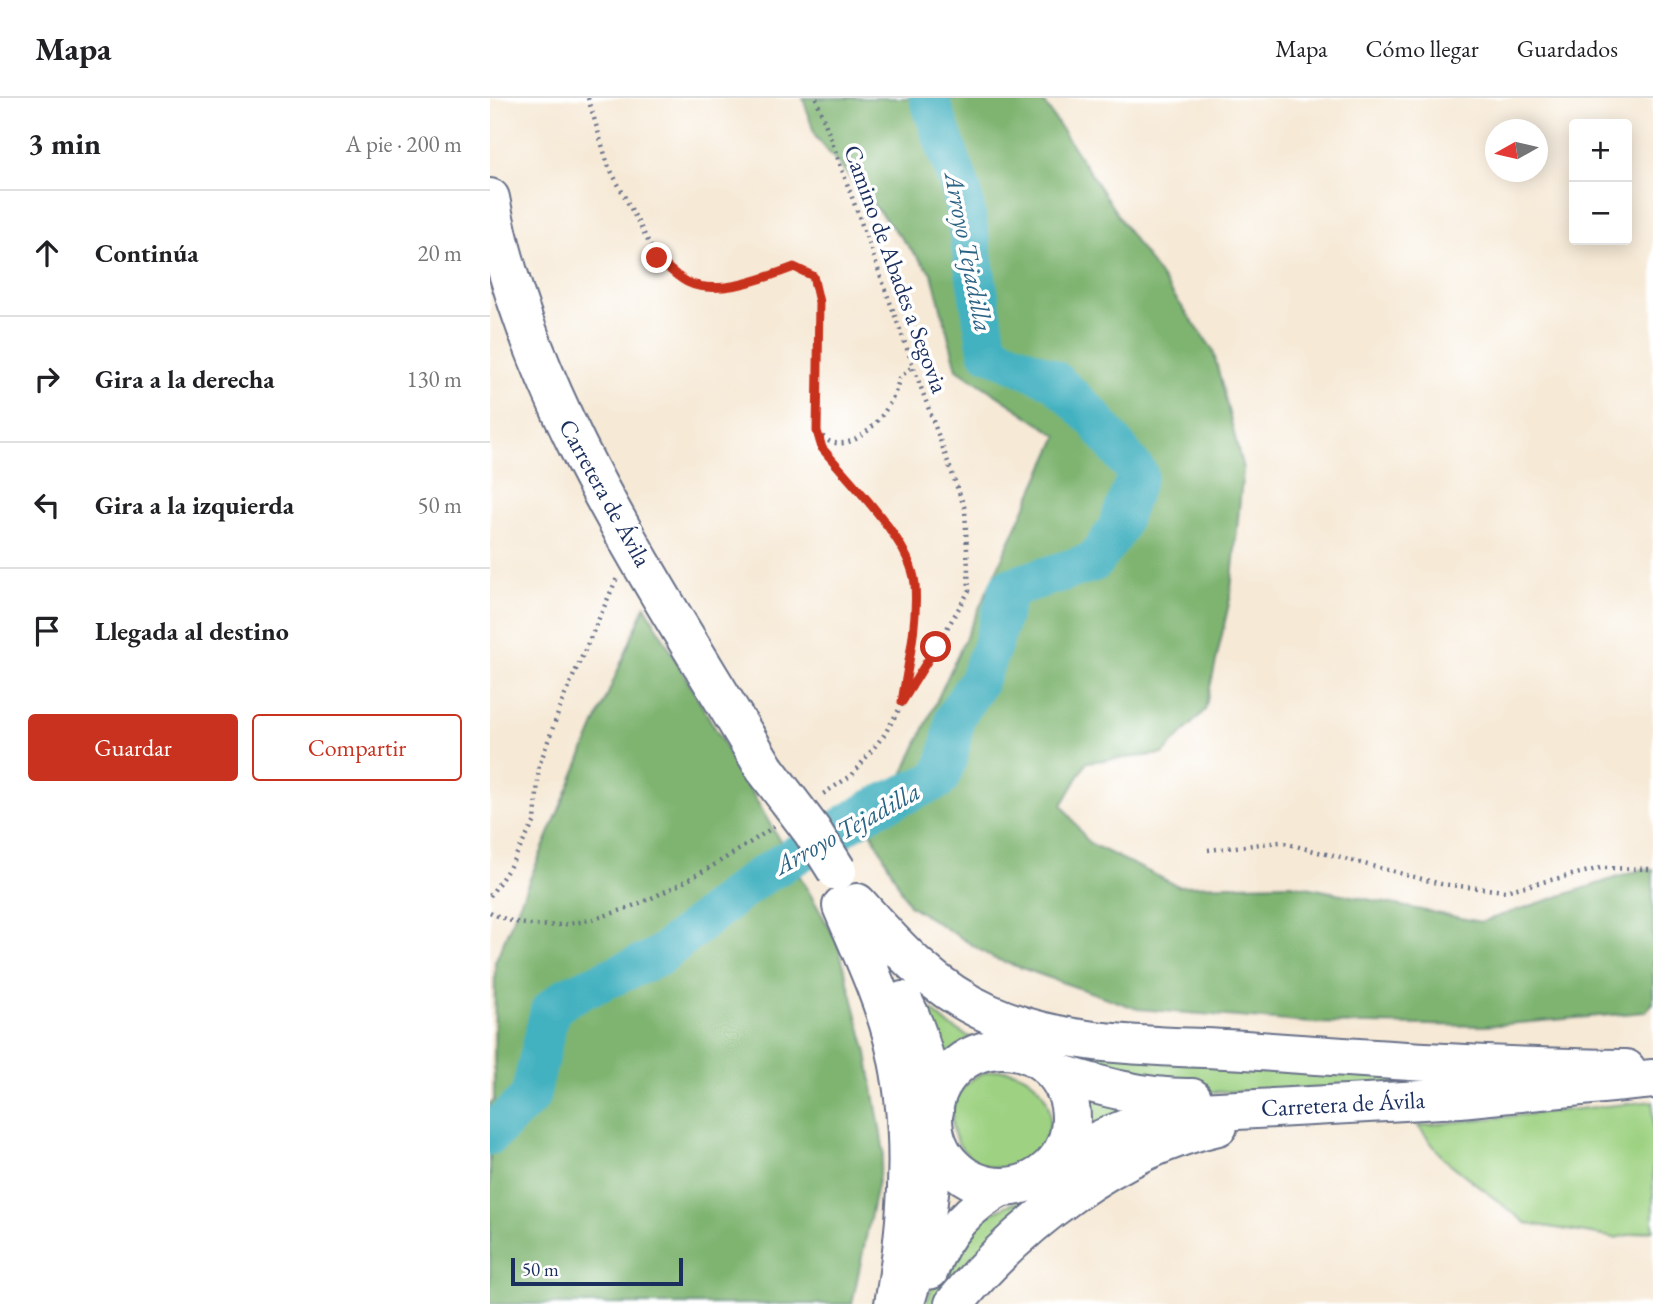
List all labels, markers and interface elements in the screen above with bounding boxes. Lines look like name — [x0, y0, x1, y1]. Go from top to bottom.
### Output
text: Mapa — [35, 27, 112, 70]
text: Mapa — [1275, 33, 1328, 64]
text: Cómo llegar — [1366, 33, 1479, 64]
text: Guardados — [1517, 33, 1618, 64]
north arrow — [1485, 119, 1548, 182]
map controls — [1569, 119, 1632, 245]
button: + — [1569, 119, 1632, 182]
text: 3 min — [28, 124, 101, 163]
text: A pie · 200 m — [346, 129, 462, 159]
street label: Camino de Abades a Segovia — [837, 141, 956, 398]
water label: Arroyo Tejadilla — [936, 167, 1001, 335]
button: − — [1569, 182, 1632, 245]
icon: ahead — [28, 234, 66, 272]
text: Continúa — [95, 236, 199, 270]
text: 20 m — [417, 238, 462, 268]
route end — [641, 242, 672, 273]
icon: right — [28, 360, 66, 398]
text: Gira a la derecha — [95, 362, 275, 396]
text: 130 m — [406, 364, 462, 394]
street label: Carretera de Ávila — [552, 413, 659, 572]
icon: left — [28, 486, 66, 524]
text: Gira a la izquierda — [95, 488, 294, 522]
text: 50 m — [417, 490, 462, 520]
icon: arrive — [28, 612, 66, 650]
text: Llegada al destino — [95, 614, 289, 648]
route start — [920, 631, 951, 662]
button: Guardar — [28, 714, 238, 781]
button: Compartir — [252, 714, 462, 781]
water label: Arroyo Tejadilla — [766, 774, 926, 883]
street label: Carretera de Ávila — [1260, 1084, 1426, 1123]
scale bar — [511, 1255, 682, 1287]
text: 50 m — [522, 1257, 559, 1282]

